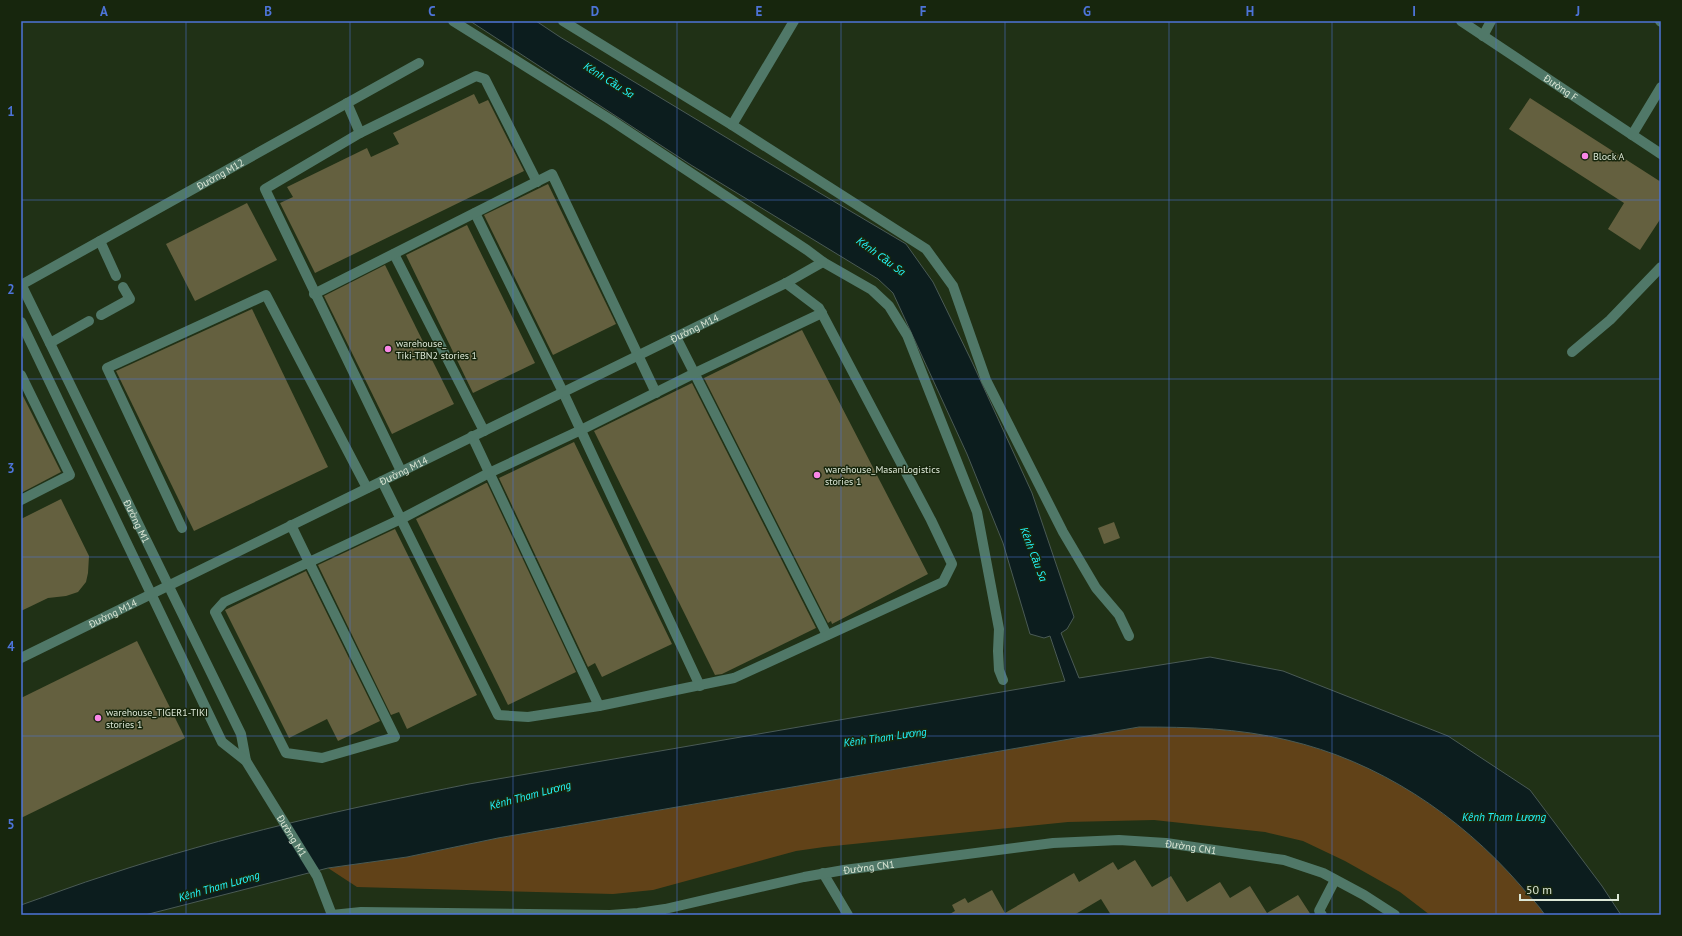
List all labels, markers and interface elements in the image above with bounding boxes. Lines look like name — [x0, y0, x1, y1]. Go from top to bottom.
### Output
text: A — [100, 3, 108, 20]
text: B — [264, 3, 272, 20]
text: C — [428, 3, 436, 20]
text: D — [591, 3, 599, 20]
text: E — [756, 3, 763, 20]
text: F — [920, 3, 927, 20]
text: G — [1083, 3, 1091, 20]
text: H — [1246, 3, 1254, 20]
text: I — [1412, 3, 1416, 20]
text: J — [1575, 3, 1580, 20]
water label: Kênh Cầu Sa — [581, 59, 637, 101]
street label: Đường F — [1540, 71, 1581, 104]
text: 1 — [7, 103, 15, 120]
place label: Block A — [1593, 150, 1624, 163]
marker: Block A — [1580, 151, 1590, 161]
street label: Đường M12 — [193, 156, 246, 193]
water label: Kênh Cầu Sa — [854, 234, 909, 279]
text: 2 — [7, 281, 15, 298]
street label: Đường M14 — [667, 310, 721, 346]
place label: warehouse_ Tiki-TBN2 stories 1 — [396, 337, 477, 362]
marker: warehouse_ Tiki-TBN2 stories 1 — [383, 344, 393, 354]
street label: Đường M14 — [376, 453, 430, 488]
text: 3 — [7, 460, 15, 477]
place label: warehouse_MasanLogistics stories 1 — [825, 463, 940, 488]
marker: warehouse_MasanLogistics stories 1 — [812, 470, 822, 480]
street label: Đường M1 — [120, 496, 153, 545]
water label: Kênh Cầu Sa — [1017, 525, 1051, 584]
street label: Đường M14 — [85, 596, 139, 631]
text: 4 — [7, 638, 15, 655]
place label: warehouse_TIGER1-TIKI stories 1 — [106, 706, 208, 731]
marker: warehouse_TIGER1-TIKI stories 1 — [93, 713, 103, 723]
water label: Kênh Tham Lương — [842, 724, 928, 750]
water label: Kênh Tham Lương — [488, 777, 573, 813]
water label: Kênh Tham Lương — [1462, 810, 1546, 824]
street label: Đường M1 — [274, 812, 310, 859]
text: 5 — [7, 816, 15, 833]
street label: Đường CN1 — [1164, 836, 1217, 857]
street label: Đường CN1 — [842, 857, 895, 877]
water label: Kênh Tham Lương — [177, 868, 262, 904]
scale bar — [1520, 876, 1618, 902]
text: 50 m — [1526, 882, 1552, 897]

